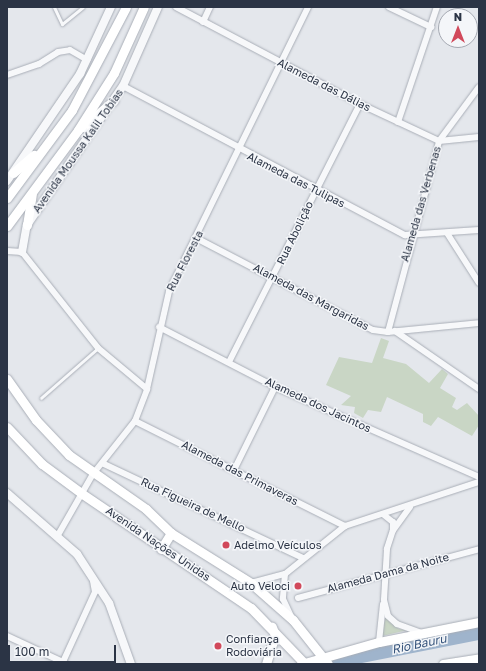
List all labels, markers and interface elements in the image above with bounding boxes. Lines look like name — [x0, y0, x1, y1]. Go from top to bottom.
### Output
north arrow — [438, 8, 478, 48]
text: N — [454, 10, 462, 23]
street label: Alameda das Dálias — [275, 56, 373, 114]
street label: Avenida Moussa Kalil Tobias — [30, 86, 126, 216]
street label: Alameda das Verbenas — [398, 145, 444, 263]
street label: Alameda das Tulipas — [245, 150, 347, 210]
street label: Rua Abolição — [274, 199, 316, 267]
street label: Rua Floresta — [164, 228, 206, 294]
street label: Alameda das Margaridas — [251, 261, 371, 333]
street label: Alameda dos Jacintos — [263, 375, 373, 435]
street label: Alameda das Primaveras — [180, 438, 300, 508]
street label: Rua Figueira de Mello — [139, 475, 247, 535]
street label: Avenida Nações Unidas — [103, 504, 213, 584]
place label: Adelmo Veículos — [234, 538, 322, 552]
marker: Adelmo Veículos — [221, 540, 231, 550]
street label: Alameda Dama da Noite — [326, 550, 450, 596]
place label: Auto Veloci — [230, 579, 290, 593]
marker: Auto Veloci — [293, 581, 303, 591]
water label: Rio Bauru — [390, 631, 448, 657]
place label: Confiança Rodoviária — [226, 633, 282, 659]
scale bar — [10, 637, 118, 663]
marker: Confiança Rodoviária — [213, 641, 223, 651]
text: 100 m — [15, 644, 49, 659]

